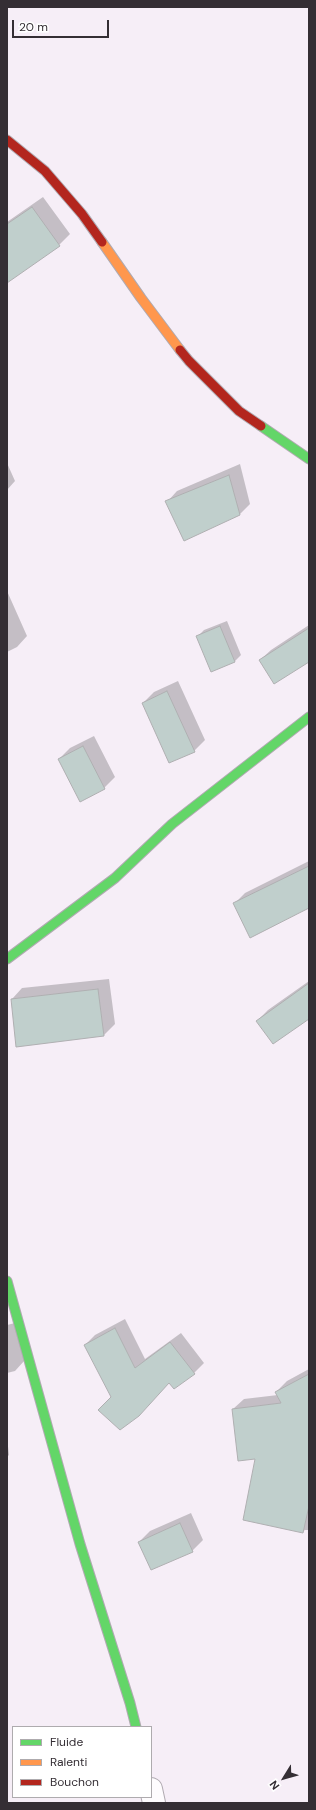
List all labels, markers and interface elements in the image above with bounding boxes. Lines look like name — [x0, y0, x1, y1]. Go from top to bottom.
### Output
scale bar — [14, 12, 111, 38]
text: 20 m — [19, 19, 48, 35]
legend — [12, 1726, 152, 1798]
text: Fluide — [50, 1734, 83, 1750]
text: Ralenti — [50, 1754, 87, 1770]
north arrow — [264, 1758, 304, 1798]
text: Bouchon — [50, 1774, 99, 1790]
text: N — [266, 1778, 282, 1793]

